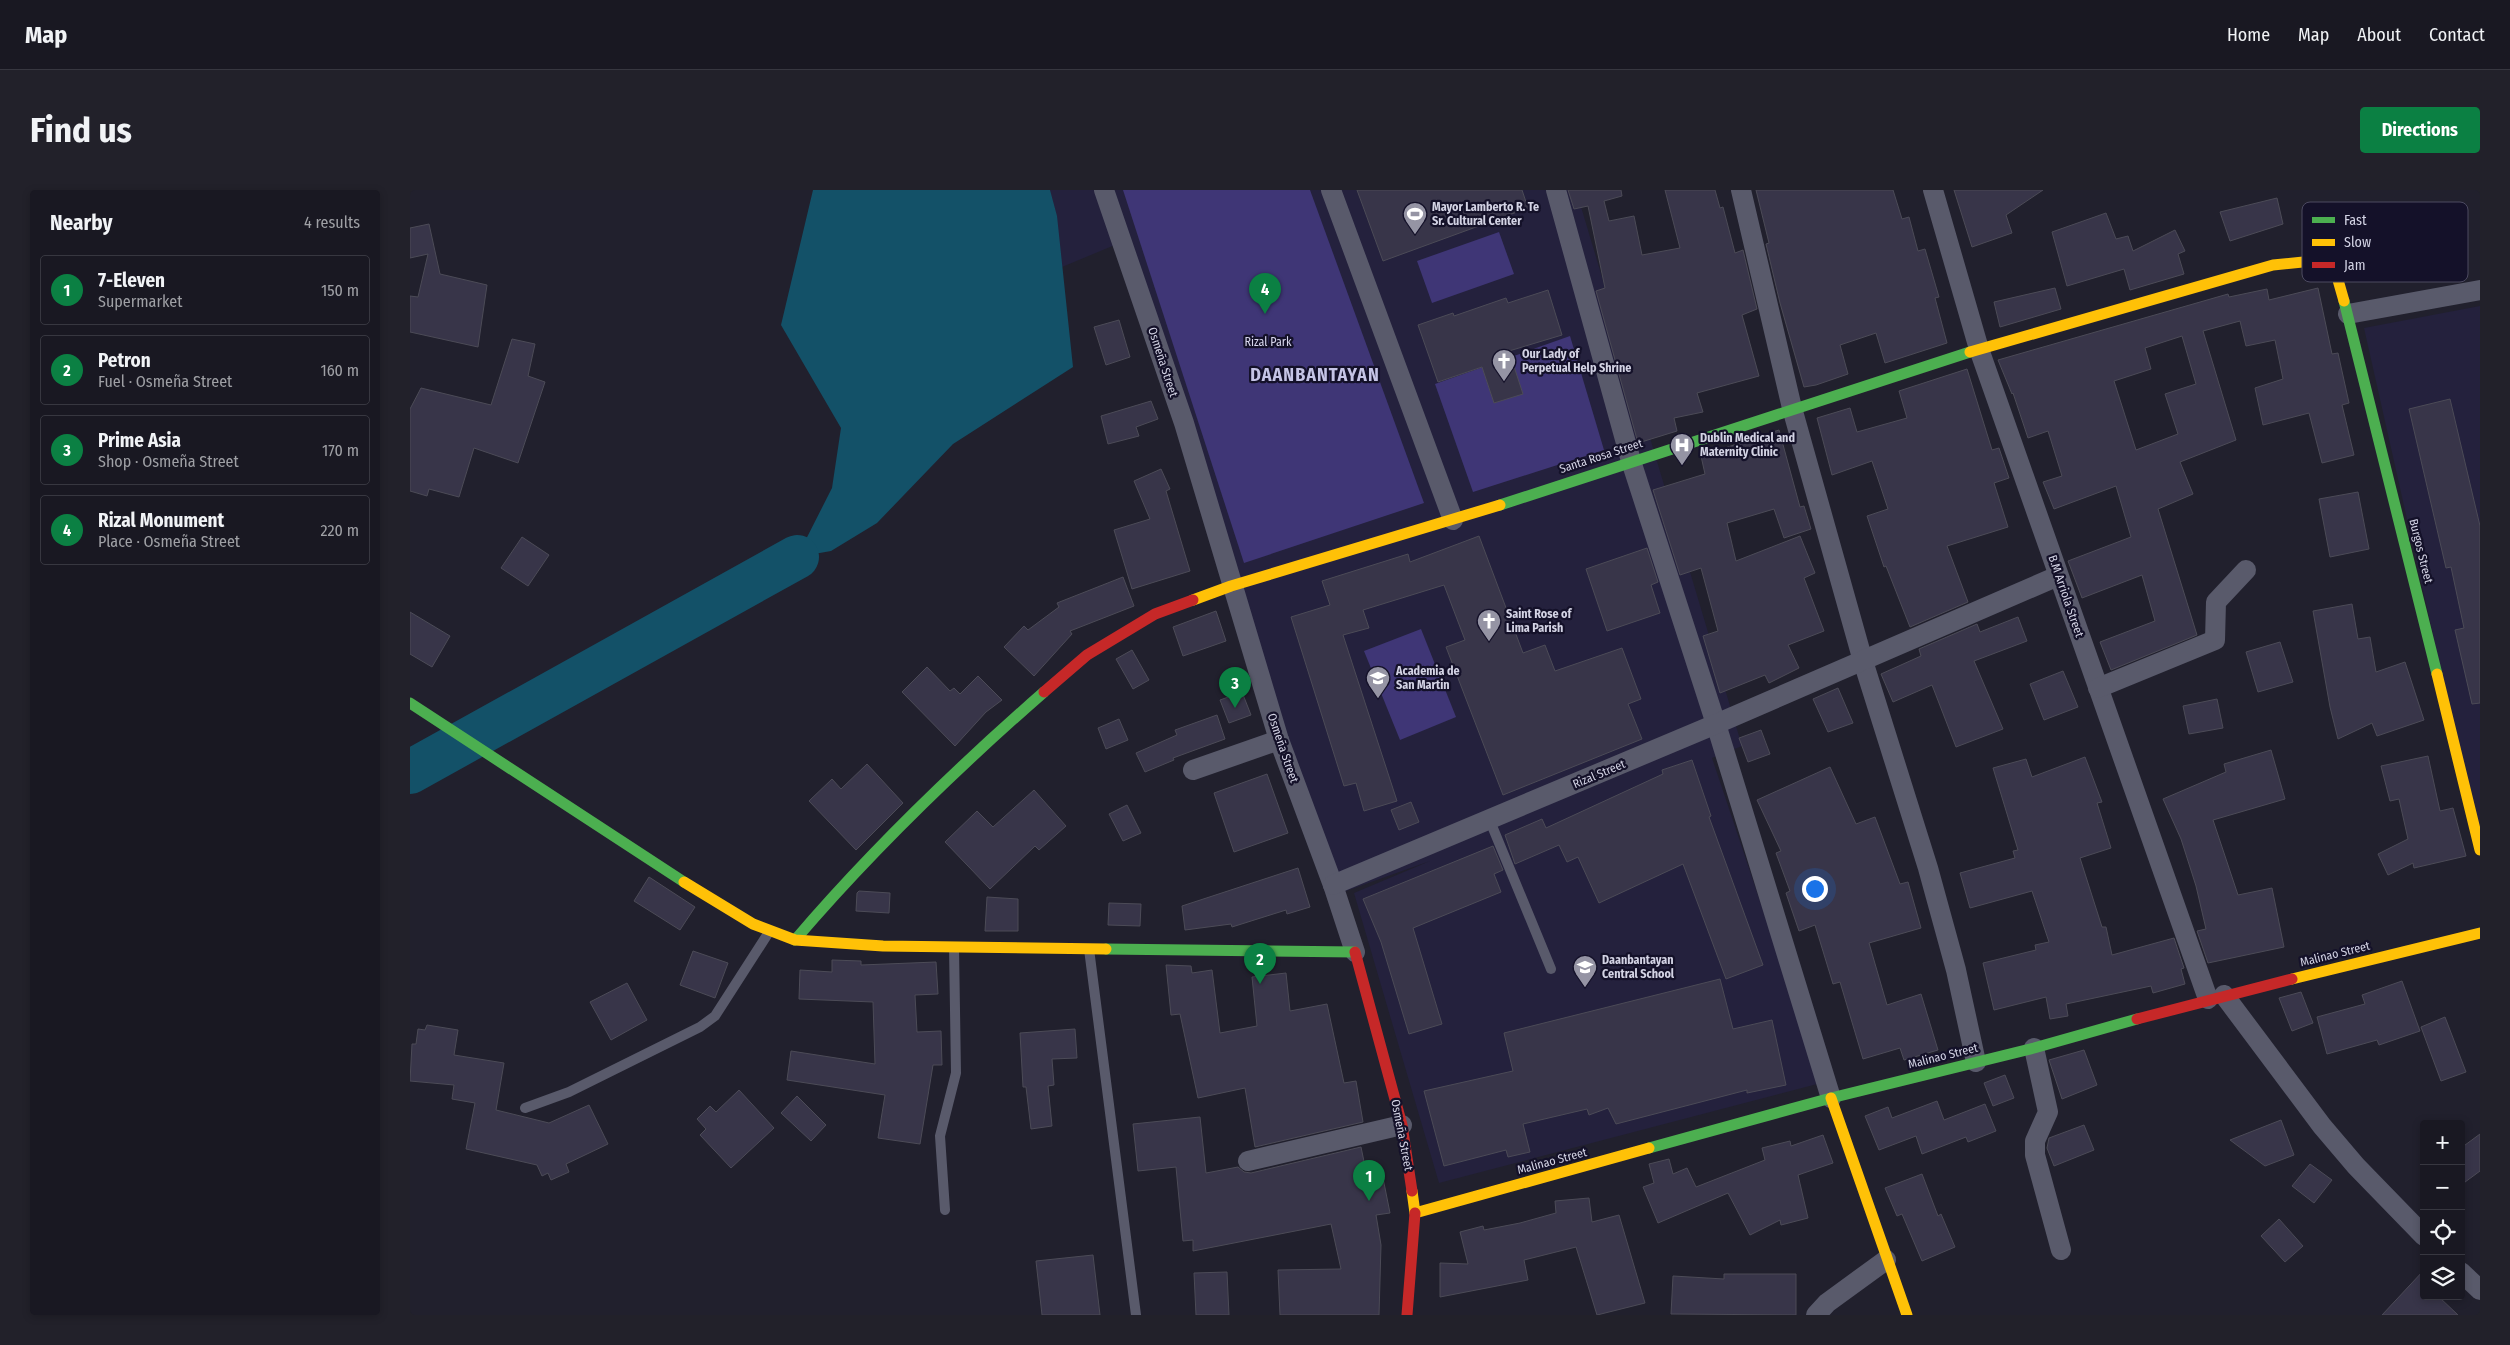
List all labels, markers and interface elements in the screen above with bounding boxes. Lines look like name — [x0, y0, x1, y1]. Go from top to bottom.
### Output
text: Map — [25, 21, 67, 49]
text: Home — [2227, 24, 2270, 46]
text: Map — [2298, 24, 2329, 46]
text: About — [2357, 24, 2401, 46]
text: Contact — [2429, 24, 2485, 46]
button: Directions — [2360, 107, 2480, 153]
text: Find us — [30, 109, 132, 151]
place label: Mayor Lamberto R. Te Sr. Cultural Center — [1432, 200, 1539, 228]
sports icon: Mayor Lamberto R. Te Sr. Cultural Center — [1402, 201, 1428, 235]
legend — [2302, 202, 2468, 282]
text: Nearby — [50, 210, 112, 236]
text: Fast — [2344, 212, 2367, 229]
text: 4 results — [304, 213, 360, 232]
text: Slow — [2344, 234, 2371, 251]
text: Jam — [2344, 257, 2365, 274]
text: 7-Eleven — [98, 269, 165, 292]
pin: 4 — [1249, 273, 1281, 314]
text: 1 — [64, 281, 70, 300]
text: 150 m — [321, 281, 359, 300]
text: Supermarket — [98, 292, 182, 311]
street label: Osmeña Street — [1145, 325, 1181, 399]
park label: Rizal Park — [1244, 335, 1292, 349]
place label: Our Lady of Perpetual Help Shrine — [1522, 347, 1631, 375]
church icon: Our Lady of Perpetual Help Shrine — [1491, 348, 1517, 382]
text: Petron — [98, 349, 151, 372]
text: 2 — [63, 361, 71, 380]
text: 160 m — [320, 361, 359, 380]
district label: DAANBANTAYAN — [1250, 364, 1380, 386]
text: Fuel · Osmeña Street — [98, 372, 232, 391]
text: Prime Asia — [98, 429, 181, 452]
place label: Dublin Medical and Maternity Clinic — [1700, 431, 1795, 459]
hospital icon: Dublin Medical and Maternity Clinic — [1669, 432, 1695, 466]
street label: Santa Rosa Street — [1558, 436, 1644, 476]
text: 3 — [63, 441, 71, 460]
text: 170 m — [322, 441, 359, 460]
text: Shop · Osmeña Street — [98, 452, 239, 471]
text: Rizal Monument — [98, 509, 224, 532]
street label: Burgos Street — [2406, 517, 2436, 585]
text: 4 — [63, 521, 71, 540]
text: 220 m — [320, 521, 359, 540]
text: Place · Osmeña Street — [98, 532, 240, 551]
street label: B.M Arriola Street — [2045, 553, 2087, 639]
place label: Saint Rose of Lima Parish — [1506, 607, 1573, 635]
church icon: Saint Rose of Lima Parish — [1476, 608, 1502, 642]
place label: Academia de San Martin — [1395, 664, 1460, 692]
school or university icon: Academia de San Martin — [1365, 665, 1391, 699]
pin: 3 — [1219, 667, 1251, 708]
street label: Osmeña Street — [1265, 712, 1301, 785]
street label: Rizal Street — [1571, 757, 1627, 791]
your location — [1802, 876, 1828, 902]
street label: Malinao Street — [2299, 939, 2371, 969]
pin: 2 — [1244, 943, 1276, 984]
place label: Daanbantayan Central School — [1602, 953, 1675, 981]
school or university icon: Daanbantayan Central School — [1572, 954, 1598, 988]
street label: Malinao Street — [1907, 1041, 1979, 1071]
street label: Osmeña Street — [1388, 1098, 1416, 1172]
map controls — [2420, 1120, 2465, 1300]
button: + — [2420, 1120, 2465, 1165]
street label: Malinao Street — [1516, 1145, 1588, 1177]
pin: 1 — [1353, 1160, 1385, 1201]
button: − — [2420, 1165, 2465, 1210]
button: locate — [2420, 1210, 2465, 1255]
button: layers — [2420, 1255, 2465, 1300]

